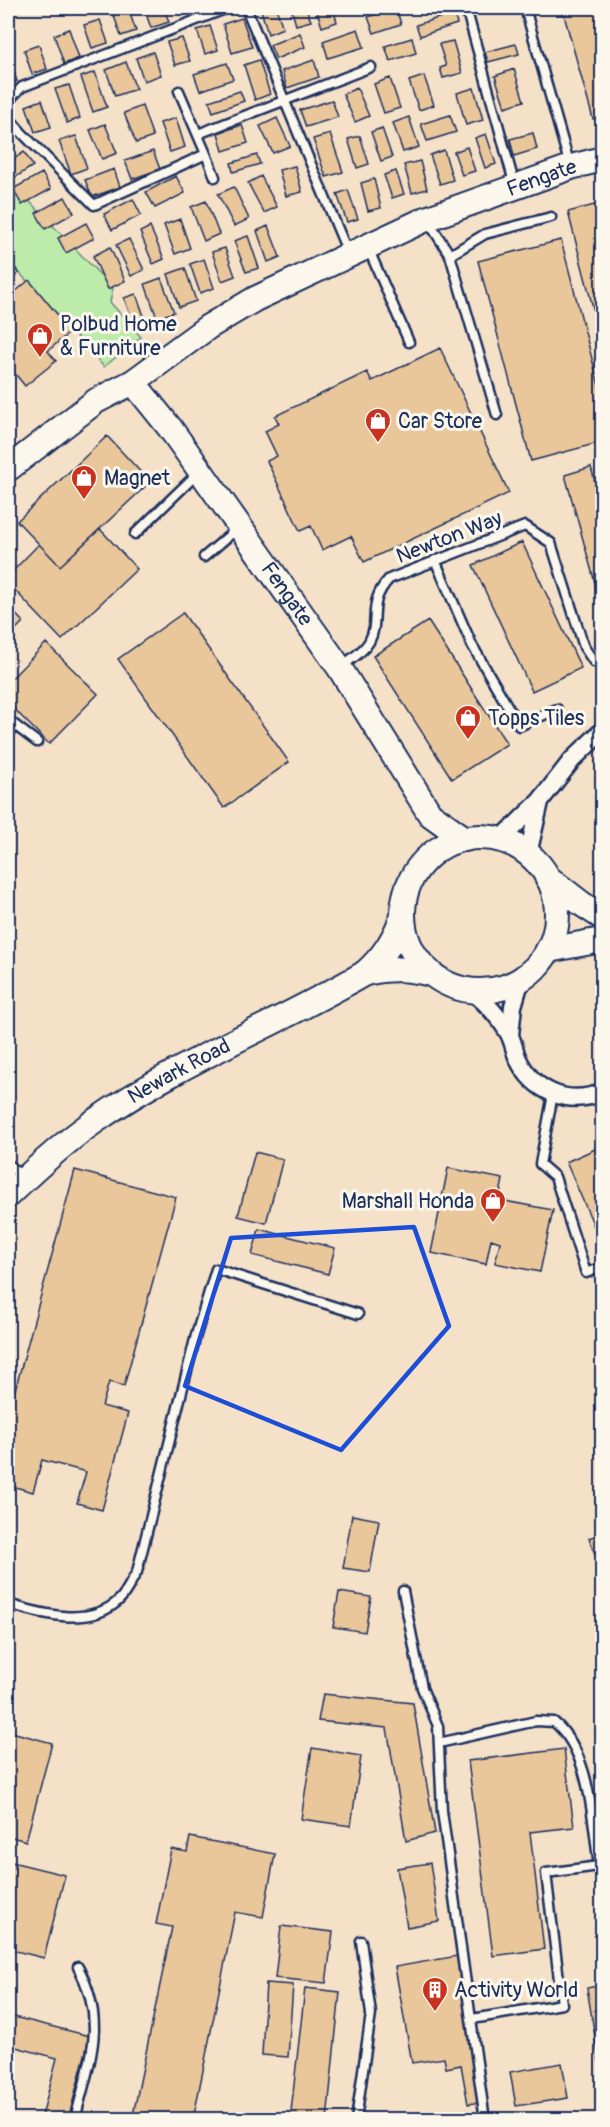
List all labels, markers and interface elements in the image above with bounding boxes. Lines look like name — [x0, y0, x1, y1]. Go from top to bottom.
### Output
street label: Fengate — [503, 153, 581, 203]
place label: Polbud Home & Furniture — [60, 311, 177, 362]
shop icon: Polbud Home & Furniture — [25, 321, 55, 359]
shop icon: Car Store — [363, 406, 393, 444]
place label: Car Store — [398, 408, 483, 435]
shop icon: Magnet — [69, 463, 99, 501]
place label: Magnet — [104, 465, 171, 492]
street label: Newton Way — [392, 505, 506, 570]
street label: Fengate — [255, 557, 319, 632]
shop icon: Topps Tiles — [453, 703, 483, 741]
place label: Topps Tiles — [488, 705, 585, 732]
street label: Newark Road — [123, 1033, 235, 1110]
shop icon: Marshall Honda — [478, 1186, 508, 1224]
place label: Marshall Honda — [342, 1188, 474, 1215]
building icon: Activity World — [420, 1975, 450, 2013]
place label: Activity World — [454, 1977, 578, 2004]

